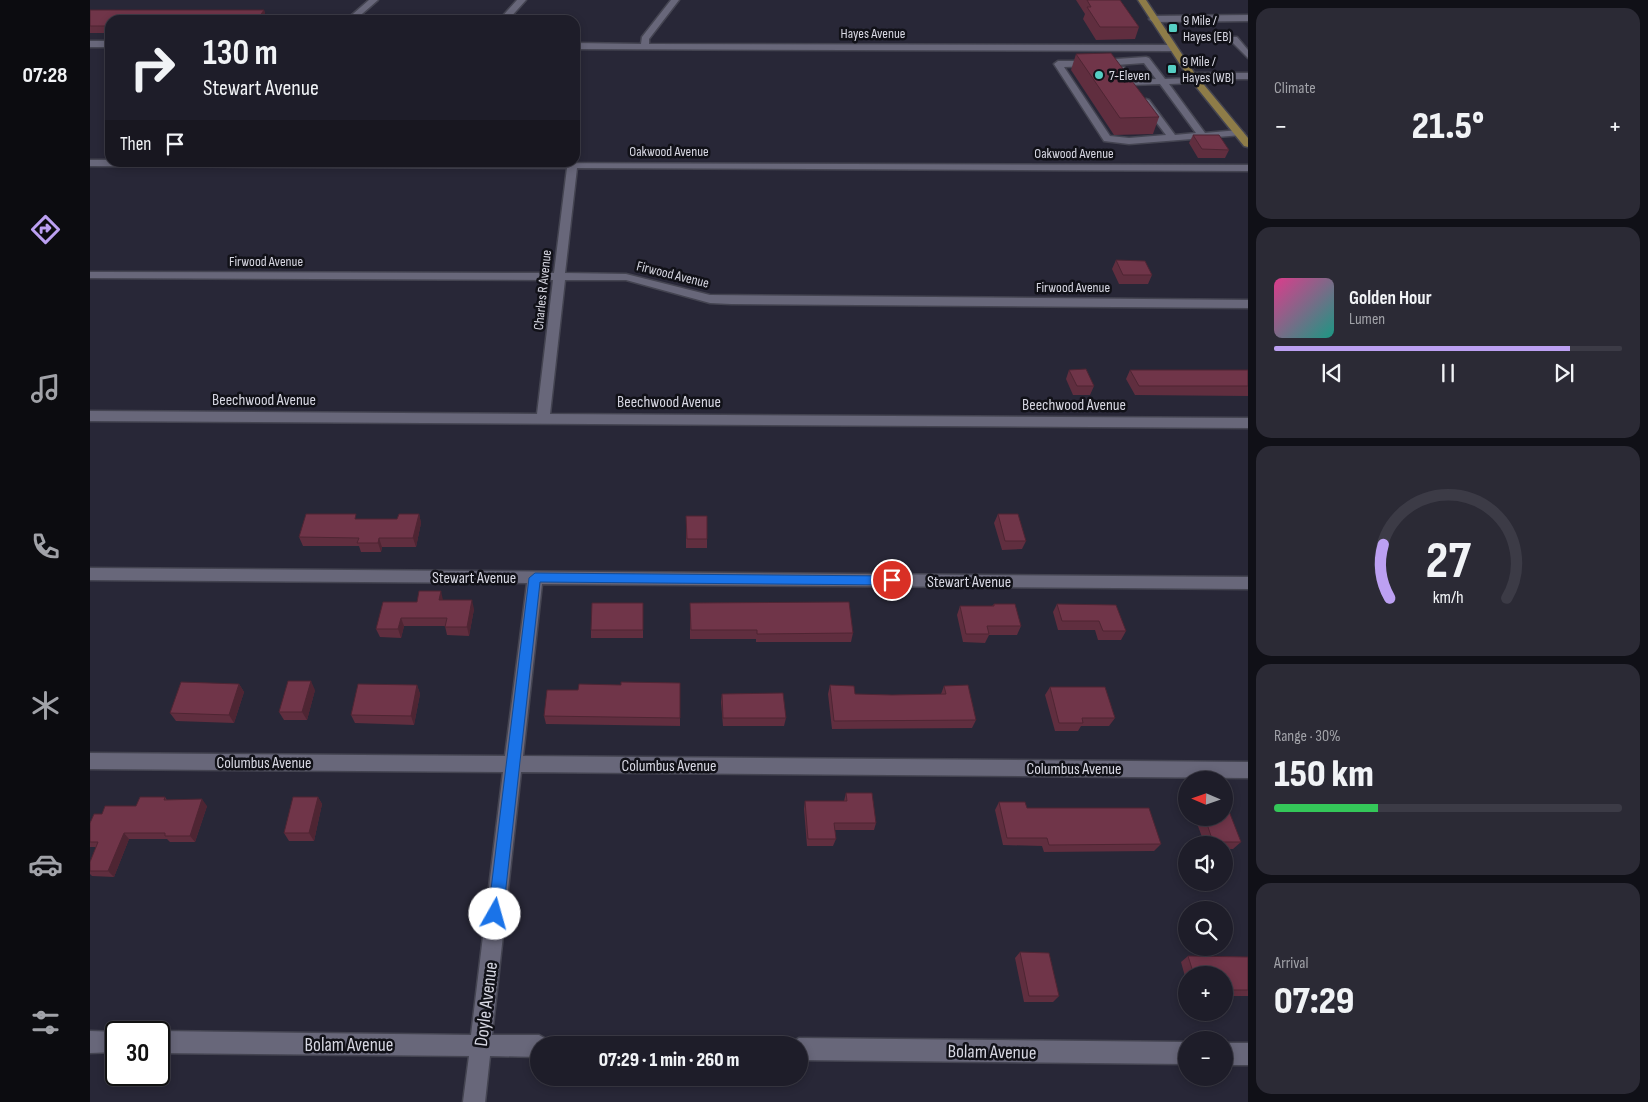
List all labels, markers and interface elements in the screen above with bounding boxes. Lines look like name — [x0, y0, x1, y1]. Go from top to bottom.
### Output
place label: 9 Mile / Hayes (EB) — [1183, 12, 1232, 45]
marker: 9 Mile / Hayes (EB) — [1167, 22, 1179, 34]
street label: Hayes Avenue — [841, 25, 905, 42]
text: 130 m — [203, 32, 278, 75]
icon: right — [120, 35, 185, 100]
place label: 9 Mile / Hayes (WB) — [1182, 53, 1234, 86]
text: 07:28 — [23, 62, 67, 89]
marker: 9 Mile / Hayes (WB) — [1166, 63, 1178, 75]
place label: 7-Eleven — [1109, 67, 1150, 84]
marker: 7-Eleven — [1093, 69, 1105, 81]
text: Stewart Avenue — [203, 75, 319, 102]
text: Climate — [1274, 79, 1316, 98]
text: 21.5° — [1412, 104, 1484, 149]
text: − — [1274, 110, 1288, 143]
text: + — [1608, 110, 1622, 143]
icon: arrive — [161, 130, 189, 158]
text: Then — [120, 133, 151, 156]
street label: Oakwood Avenue — [629, 143, 709, 160]
street label: Oakwood Avenue — [1034, 145, 1114, 162]
icon: directions — [28, 212, 63, 247]
street label: Charles R Avenue — [530, 249, 555, 331]
street label: Firwood Avenue — [229, 253, 303, 270]
street label: Firwood Avenue — [635, 257, 711, 292]
street label: Firwood Avenue — [1036, 279, 1110, 296]
text: Golden Hour — [1349, 287, 1432, 310]
text: Lumen — [1349, 310, 1385, 329]
icon: previous — [1318, 359, 1346, 387]
icon: pause — [1434, 359, 1462, 387]
icon: next — [1550, 359, 1578, 387]
icon: music — [28, 371, 63, 406]
street label: Beechwood Avenue — [212, 391, 316, 410]
street label: Beechwood Avenue — [617, 393, 721, 412]
street label: Beechwood Avenue — [1022, 396, 1126, 415]
icon: phone — [28, 529, 63, 564]
text: 27 — [1425, 530, 1471, 593]
pin — [871, 559, 913, 601]
icon: arrive — [878, 566, 906, 594]
street label: Stewart Avenue — [432, 569, 516, 588]
street label: Stewart Avenue — [927, 573, 1011, 592]
text: km/h — [1433, 587, 1463, 608]
icon: climate — [28, 688, 63, 723]
text: Range · 30% — [1274, 727, 1341, 746]
text: 150 km — [1274, 752, 1374, 797]
street label: Columbus Avenue — [217, 754, 311, 773]
street label: Columbus Avenue — [622, 757, 716, 776]
street label: Columbus Avenue — [1027, 760, 1121, 779]
north arrow — [1178, 771, 1232, 826]
map controls — [1178, 771, 1233, 1086]
button: sound — [1178, 836, 1233, 891]
icon: car — [28, 847, 63, 882]
position arrow — [468, 887, 520, 939]
button: search — [1178, 901, 1233, 956]
text: Arrival — [1274, 954, 1308, 973]
street label: Doyle Avenue — [470, 961, 503, 1048]
button: + — [1178, 966, 1233, 1021]
text: 07:29 — [1274, 979, 1354, 1024]
icon: filters — [28, 1005, 63, 1040]
speed limit sign: 30 — [105, 1021, 170, 1086]
button: − — [1178, 1031, 1233, 1086]
street label: Bolam Avenue — [305, 1034, 393, 1057]
street label: Bolam Avenue — [947, 1040, 1037, 1065]
text: 07:29 · 1 min · 260 m — [599, 1049, 739, 1072]

